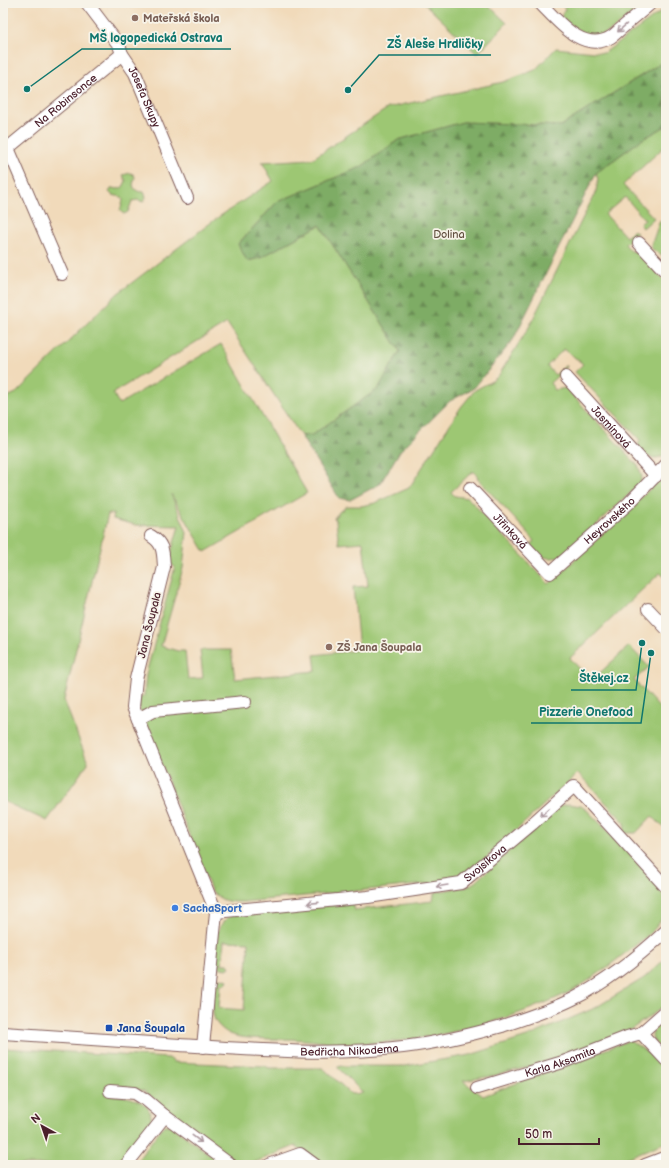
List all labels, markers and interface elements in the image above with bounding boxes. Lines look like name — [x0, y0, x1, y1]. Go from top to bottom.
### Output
place label: Mateřská škola — [143, 12, 220, 25]
marker: Mateřská škola — [130, 13, 140, 23]
one-way arrow — [616, 24, 627, 33]
callout: MŠ logopedická Ostrava — [82, 25, 231, 49]
text: MŠ logopedická Ostrava — [89, 29, 223, 46]
callout: ZŠ Aleše Hrdličky — [379, 31, 491, 55]
text: ZŠ Aleše Hrdličky — [387, 35, 484, 52]
street label: Josefa Skupy — [125, 64, 163, 129]
street label: Na Robinsonce — [32, 71, 100, 130]
park label: Dolina — [433, 228, 465, 241]
street label: Jasmínová — [588, 403, 633, 451]
street label: Heyrovského — [581, 495, 638, 547]
street label: Jiřinková — [490, 511, 530, 552]
street label: Jana Šoupala — [134, 590, 164, 660]
place label: ZŠ Jana Šoupala — [337, 640, 421, 654]
marker: ZŠ Jana Šoupala — [324, 642, 334, 652]
callout: Štěkej.cz — [571, 666, 636, 690]
text: Štěkej.cz — [579, 669, 629, 686]
callout: Pizzerie Onefood — [531, 699, 641, 723]
text: Pizzerie Onefood — [539, 705, 633, 720]
one-way arrow — [540, 807, 551, 816]
street label: Svojsíkova — [461, 842, 509, 885]
one-way arrow — [436, 882, 449, 890]
one-way arrow — [307, 899, 320, 906]
place label: SachaSport — [183, 902, 242, 915]
marker: SachaSport — [170, 903, 180, 913]
place label: Jana Šoupala — [117, 1021, 185, 1035]
marker: Jana Šoupala — [104, 1023, 114, 1033]
street label: Bedřicha Nikodema — [300, 1042, 399, 1059]
street label: Karla Aksamita — [523, 1044, 597, 1080]
north arrow — [22, 1106, 62, 1146]
text: N — [29, 1111, 43, 1126]
scale bar — [519, 1120, 599, 1146]
text: 50 m — [525, 1127, 552, 1142]
one-way arrow — [191, 1135, 202, 1144]

